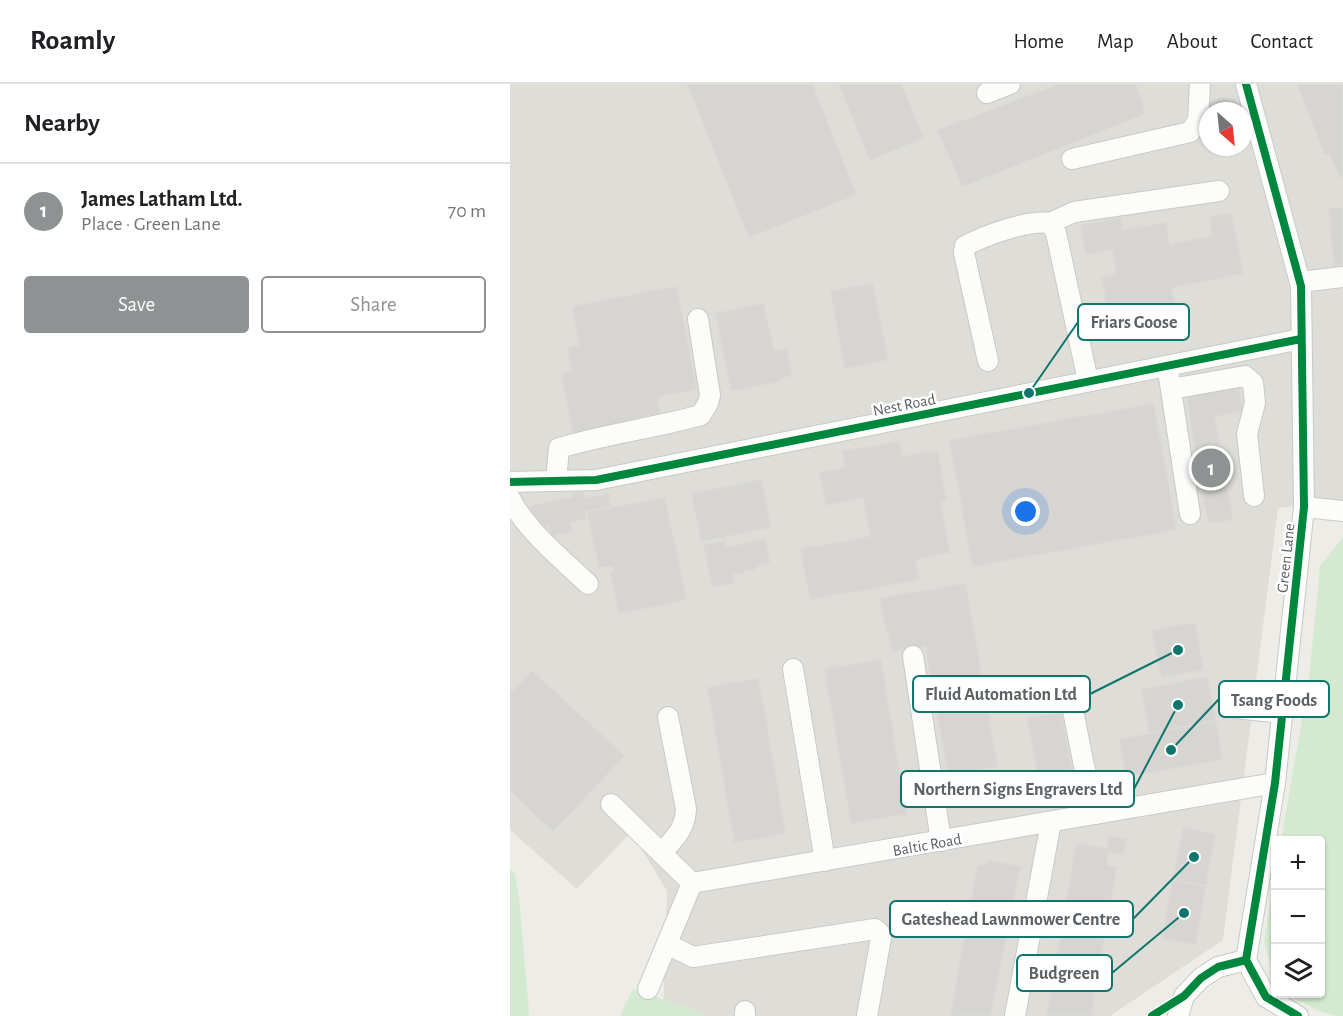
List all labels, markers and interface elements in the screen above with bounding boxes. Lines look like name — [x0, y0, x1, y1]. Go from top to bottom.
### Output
text: Roamly — [30, 27, 115, 55]
text: Home — [1013, 31, 1064, 52]
text: Map — [1097, 31, 1134, 52]
text: About — [1167, 31, 1217, 52]
text: Contact — [1250, 31, 1313, 52]
north arrow — [1199, 102, 1253, 156]
text: Nearby — [24, 110, 100, 136]
text: James Latham Ltd. — [81, 188, 243, 210]
text: 1 — [40, 201, 47, 221]
text: 70 m — [448, 201, 486, 221]
text: Place · Green Lane — [81, 214, 221, 234]
button: Save — [24, 276, 249, 333]
button: Share — [261, 276, 486, 333]
callout: Friars Goose — [1078, 304, 1189, 340]
text: Friars Goose — [1091, 314, 1177, 332]
street label: Nest Road — [872, 391, 937, 419]
pin: 1 — [1192, 446, 1230, 490]
your location — [1011, 497, 1040, 526]
street label: Green Lane — [1274, 523, 1298, 594]
callout: Fluid Automation Ltd — [913, 676, 1090, 712]
callout: Tsang Foods — [1219, 681, 1329, 717]
text: Fluid Automation Ltd — [925, 686, 1078, 704]
text: Tsang Foods — [1231, 692, 1317, 710]
callout: Northern Signs Engravers Ltd — [901, 771, 1134, 807]
text: Northern Signs Engravers Ltd — [913, 781, 1123, 799]
street label: Baltic Road — [892, 831, 963, 859]
map controls — [1271, 836, 1325, 998]
button: + — [1271, 836, 1325, 890]
button: − — [1271, 890, 1325, 944]
callout: Gateshead Lawnmower Centre — [890, 901, 1133, 937]
text: Gateshead Lawnmower Centre — [902, 911, 1120, 929]
button: layers — [1271, 944, 1325, 998]
callout: Budgreen — [1017, 955, 1112, 991]
text: Budgreen — [1028, 965, 1100, 983]

